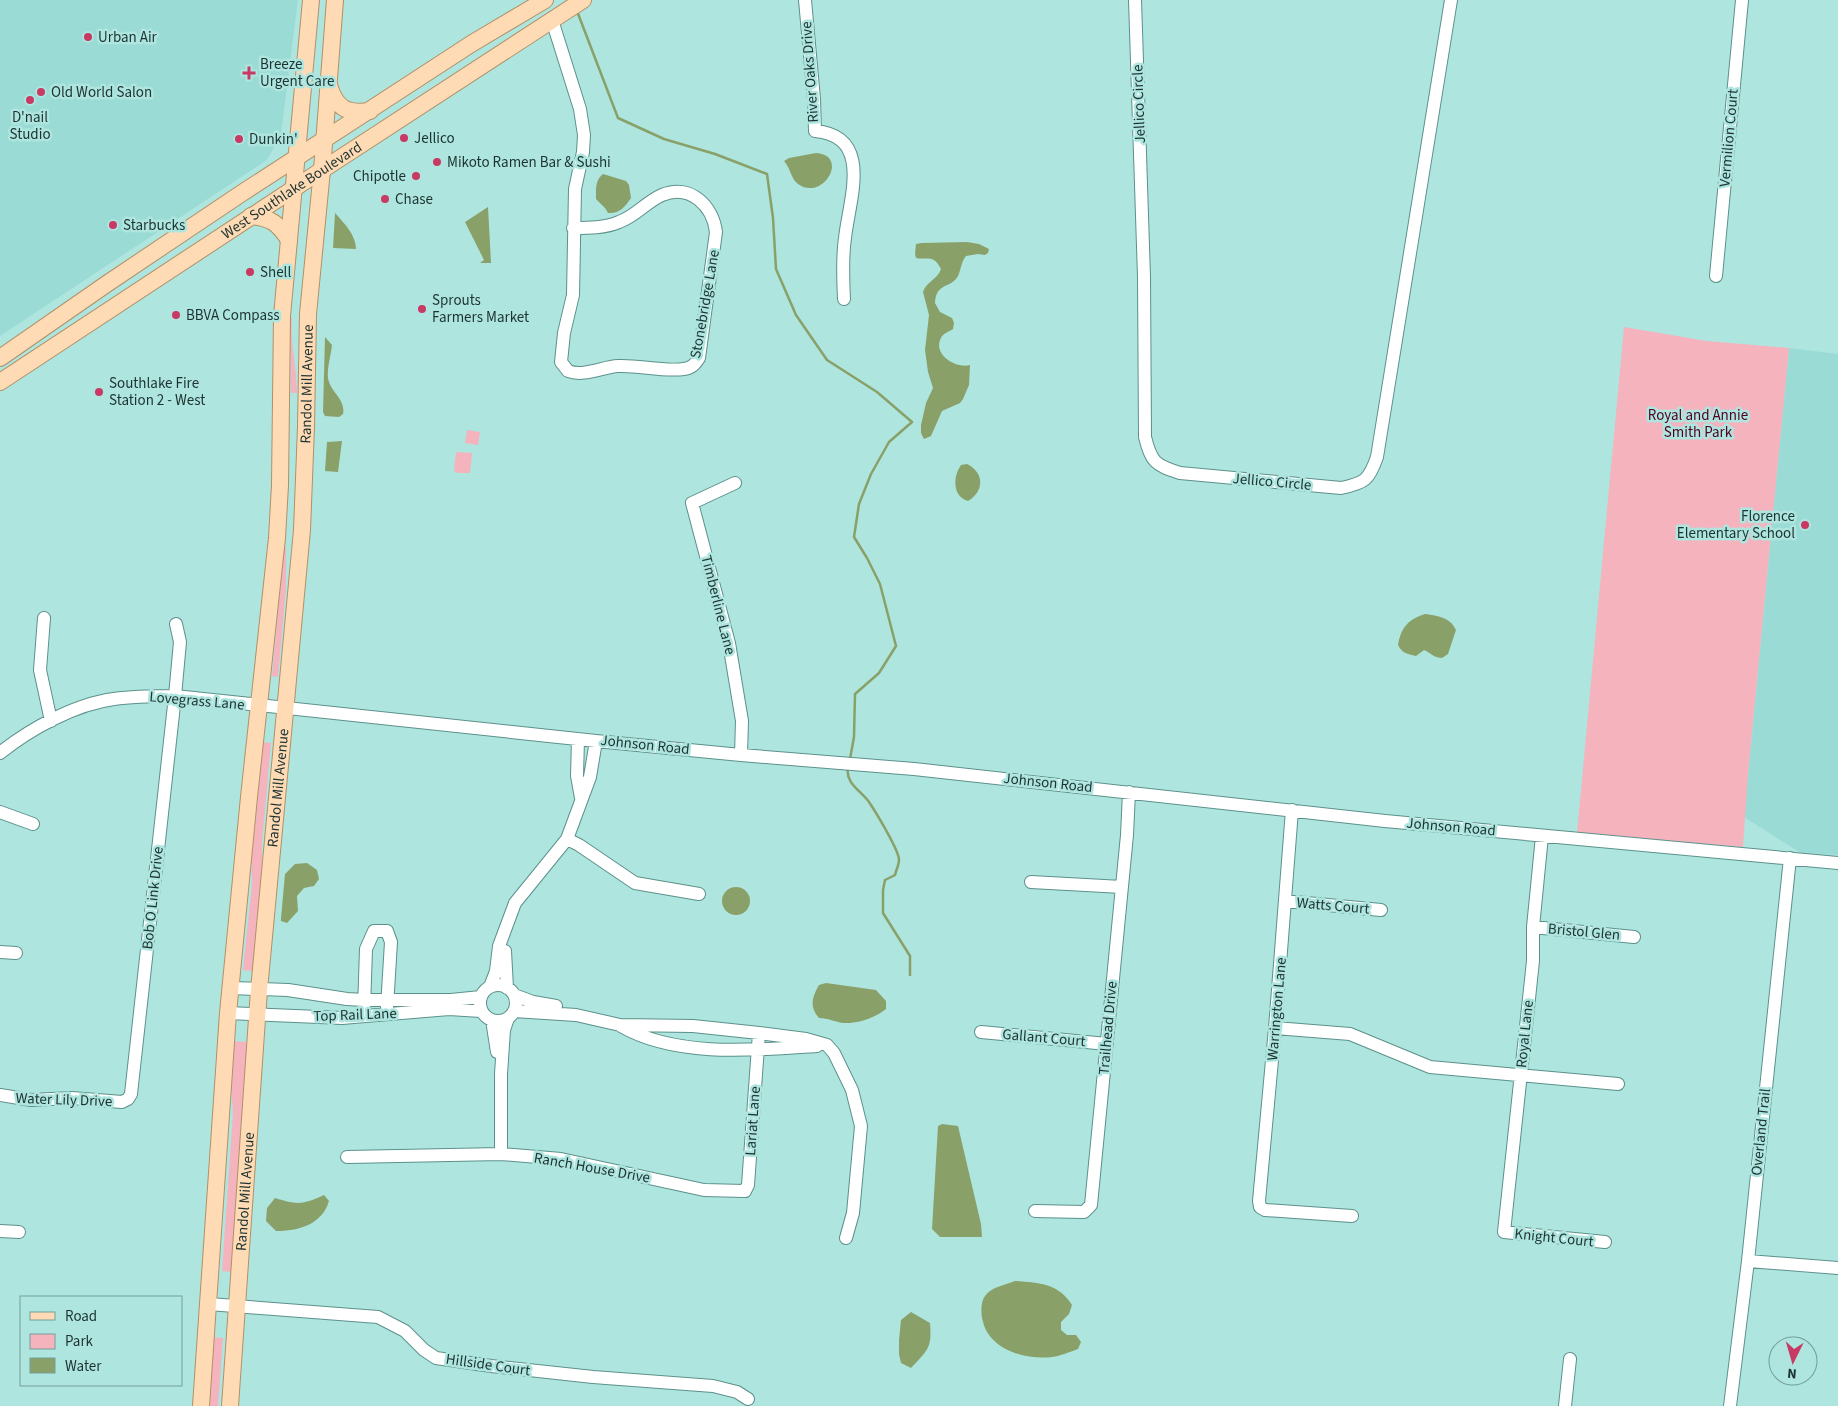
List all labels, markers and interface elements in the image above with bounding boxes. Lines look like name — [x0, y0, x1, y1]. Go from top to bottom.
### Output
street label: River Oaks Drive — [796, 21, 824, 123]
place label: Urban Air — [98, 27, 158, 48]
marker: Urban Air — [82, 31, 94, 43]
place label: Breeze Urgent Care — [260, 54, 334, 92]
street label: Jellico Circle — [1127, 64, 1151, 144]
marker: Breeze Urgent Care — [242, 66, 256, 80]
place label: Old World Salon — [51, 82, 152, 103]
marker: Old World Salon — [35, 86, 47, 98]
street label: Vermilion Court — [1714, 88, 1744, 188]
marker: D'nail Studio — [24, 94, 36, 106]
place label: D'nail Studio — [9, 107, 51, 145]
place label: Jellico — [414, 128, 455, 149]
place label: Dunkin' — [249, 129, 298, 150]
marker: Jellico — [398, 132, 410, 144]
marker: Dunkin' — [233, 133, 245, 145]
street label: West Southlake Boulevard — [217, 136, 366, 244]
place label: Mikoto Ramen Bar & Sushi — [447, 152, 611, 173]
marker: Mikoto Ramen Bar & Sushi — [431, 156, 443, 168]
place label: Chipotle — [353, 166, 406, 187]
marker: Chipotle — [410, 170, 422, 182]
place label: Chase — [395, 189, 433, 210]
marker: Chase — [379, 193, 391, 205]
place label: Starbucks — [123, 215, 185, 236]
marker: Starbucks — [107, 219, 119, 231]
street label: Stonebridge Lane — [685, 248, 725, 360]
place label: Shell — [260, 262, 291, 283]
marker: Shell — [244, 266, 256, 278]
place label: Sprouts Farmers Market — [432, 290, 529, 328]
marker: Sprouts Farmers Market — [416, 303, 428, 315]
place label: BBVA Compass — [186, 305, 280, 326]
marker: BBVA Compass — [170, 309, 182, 321]
street label: Randol Mill Avenue — [295, 324, 318, 444]
place label: Southlake Fire Station 2 - West — [109, 373, 205, 411]
marker: Southlake Fire Station 2 - West — [93, 386, 105, 398]
park label: Royal and Annie Smith Park — [1648, 405, 1748, 443]
street label: Jellico Circle — [1232, 468, 1312, 496]
place label: Florence Elementary School — [1677, 506, 1795, 544]
marker: Florence Elementary School — [1799, 519, 1811, 531]
street label: Timberline Lane — [696, 553, 740, 657]
street label: Lovegrass Lane — [149, 686, 245, 716]
street label: Randol Mill Avenue — [262, 728, 294, 848]
street label: Johnson Road — [599, 730, 691, 760]
street label: Johnson Road — [1002, 768, 1094, 798]
street label: Johnson Road — [1406, 813, 1496, 841]
street label: Bob O Link Drive — [137, 846, 169, 950]
street label: Watts Court — [1296, 892, 1370, 920]
street label: Bristol Glen — [1547, 918, 1621, 946]
street label: Warrington Lane — [1262, 956, 1292, 1062]
street label: Trailhead Drive — [1093, 980, 1123, 1076]
street label: Royal Lane — [1511, 999, 1539, 1069]
street label: Top Rail Lane — [313, 1003, 397, 1027]
street label: Gallant Court — [1002, 1024, 1086, 1052]
street label: Lariat Lane — [740, 1086, 766, 1156]
street label: Overland Trail — [1746, 1087, 1776, 1177]
street label: Water Lily Drive — [15, 1088, 113, 1112]
street label: Randol Mill Avenue — [230, 1131, 260, 1252]
street label: Ranch House Drive — [532, 1147, 652, 1189]
street label: Knight Court — [1513, 1223, 1595, 1253]
legend — [20, 1296, 182, 1386]
text: Road — [65, 1306, 97, 1327]
text: Park — [65, 1331, 94, 1352]
north arrow — [1768, 1336, 1818, 1386]
street label: Hillside Court — [444, 1349, 532, 1381]
text: Water — [65, 1356, 102, 1377]
text: N — [1786, 1363, 1797, 1383]

